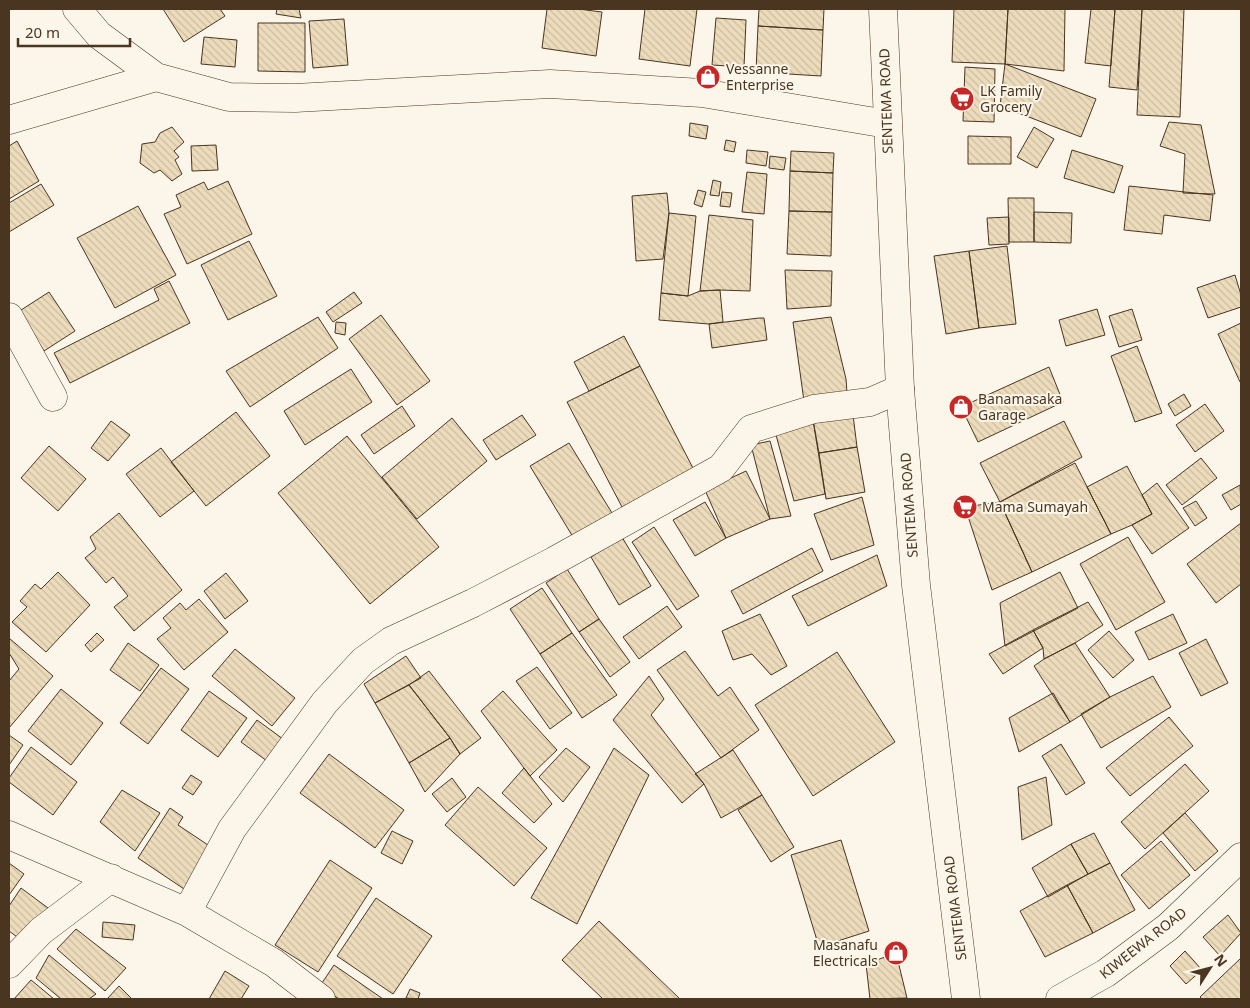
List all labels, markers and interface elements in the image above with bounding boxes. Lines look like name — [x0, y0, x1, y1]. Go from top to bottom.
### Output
scale bar — [18, 15, 130, 47]
text: 20 m — [25, 22, 60, 42]
street label: SENTEMA ROAD — [874, 48, 897, 154]
place label: Vessanne Enterprise — [726, 59, 794, 94]
shop icon: Vessanne Enterprise — [695, 64, 721, 90]
place label: LK Family Grocery — [980, 81, 1043, 116]
supermarket icon: LK Family Grocery — [949, 86, 975, 112]
place label: Banamasaka Garage — [978, 389, 1062, 424]
shop icon: Banamasaka Garage — [948, 394, 974, 420]
street label: SENTEMA ROAD — [895, 452, 922, 558]
supermarket icon: Mama Sumayah — [952, 494, 978, 520]
place label: Mama Sumayah — [982, 497, 1088, 516]
street label: SENTEMA ROAD — [939, 855, 970, 962]
street label: KIWEEWA ROAD — [1095, 903, 1190, 983]
place label: Masanafu Electricals — [813, 935, 878, 970]
shop icon: Masanafu Electricals — [883, 940, 909, 966]
north arrow — [1185, 943, 1235, 993]
text: N — [1210, 950, 1232, 970]

